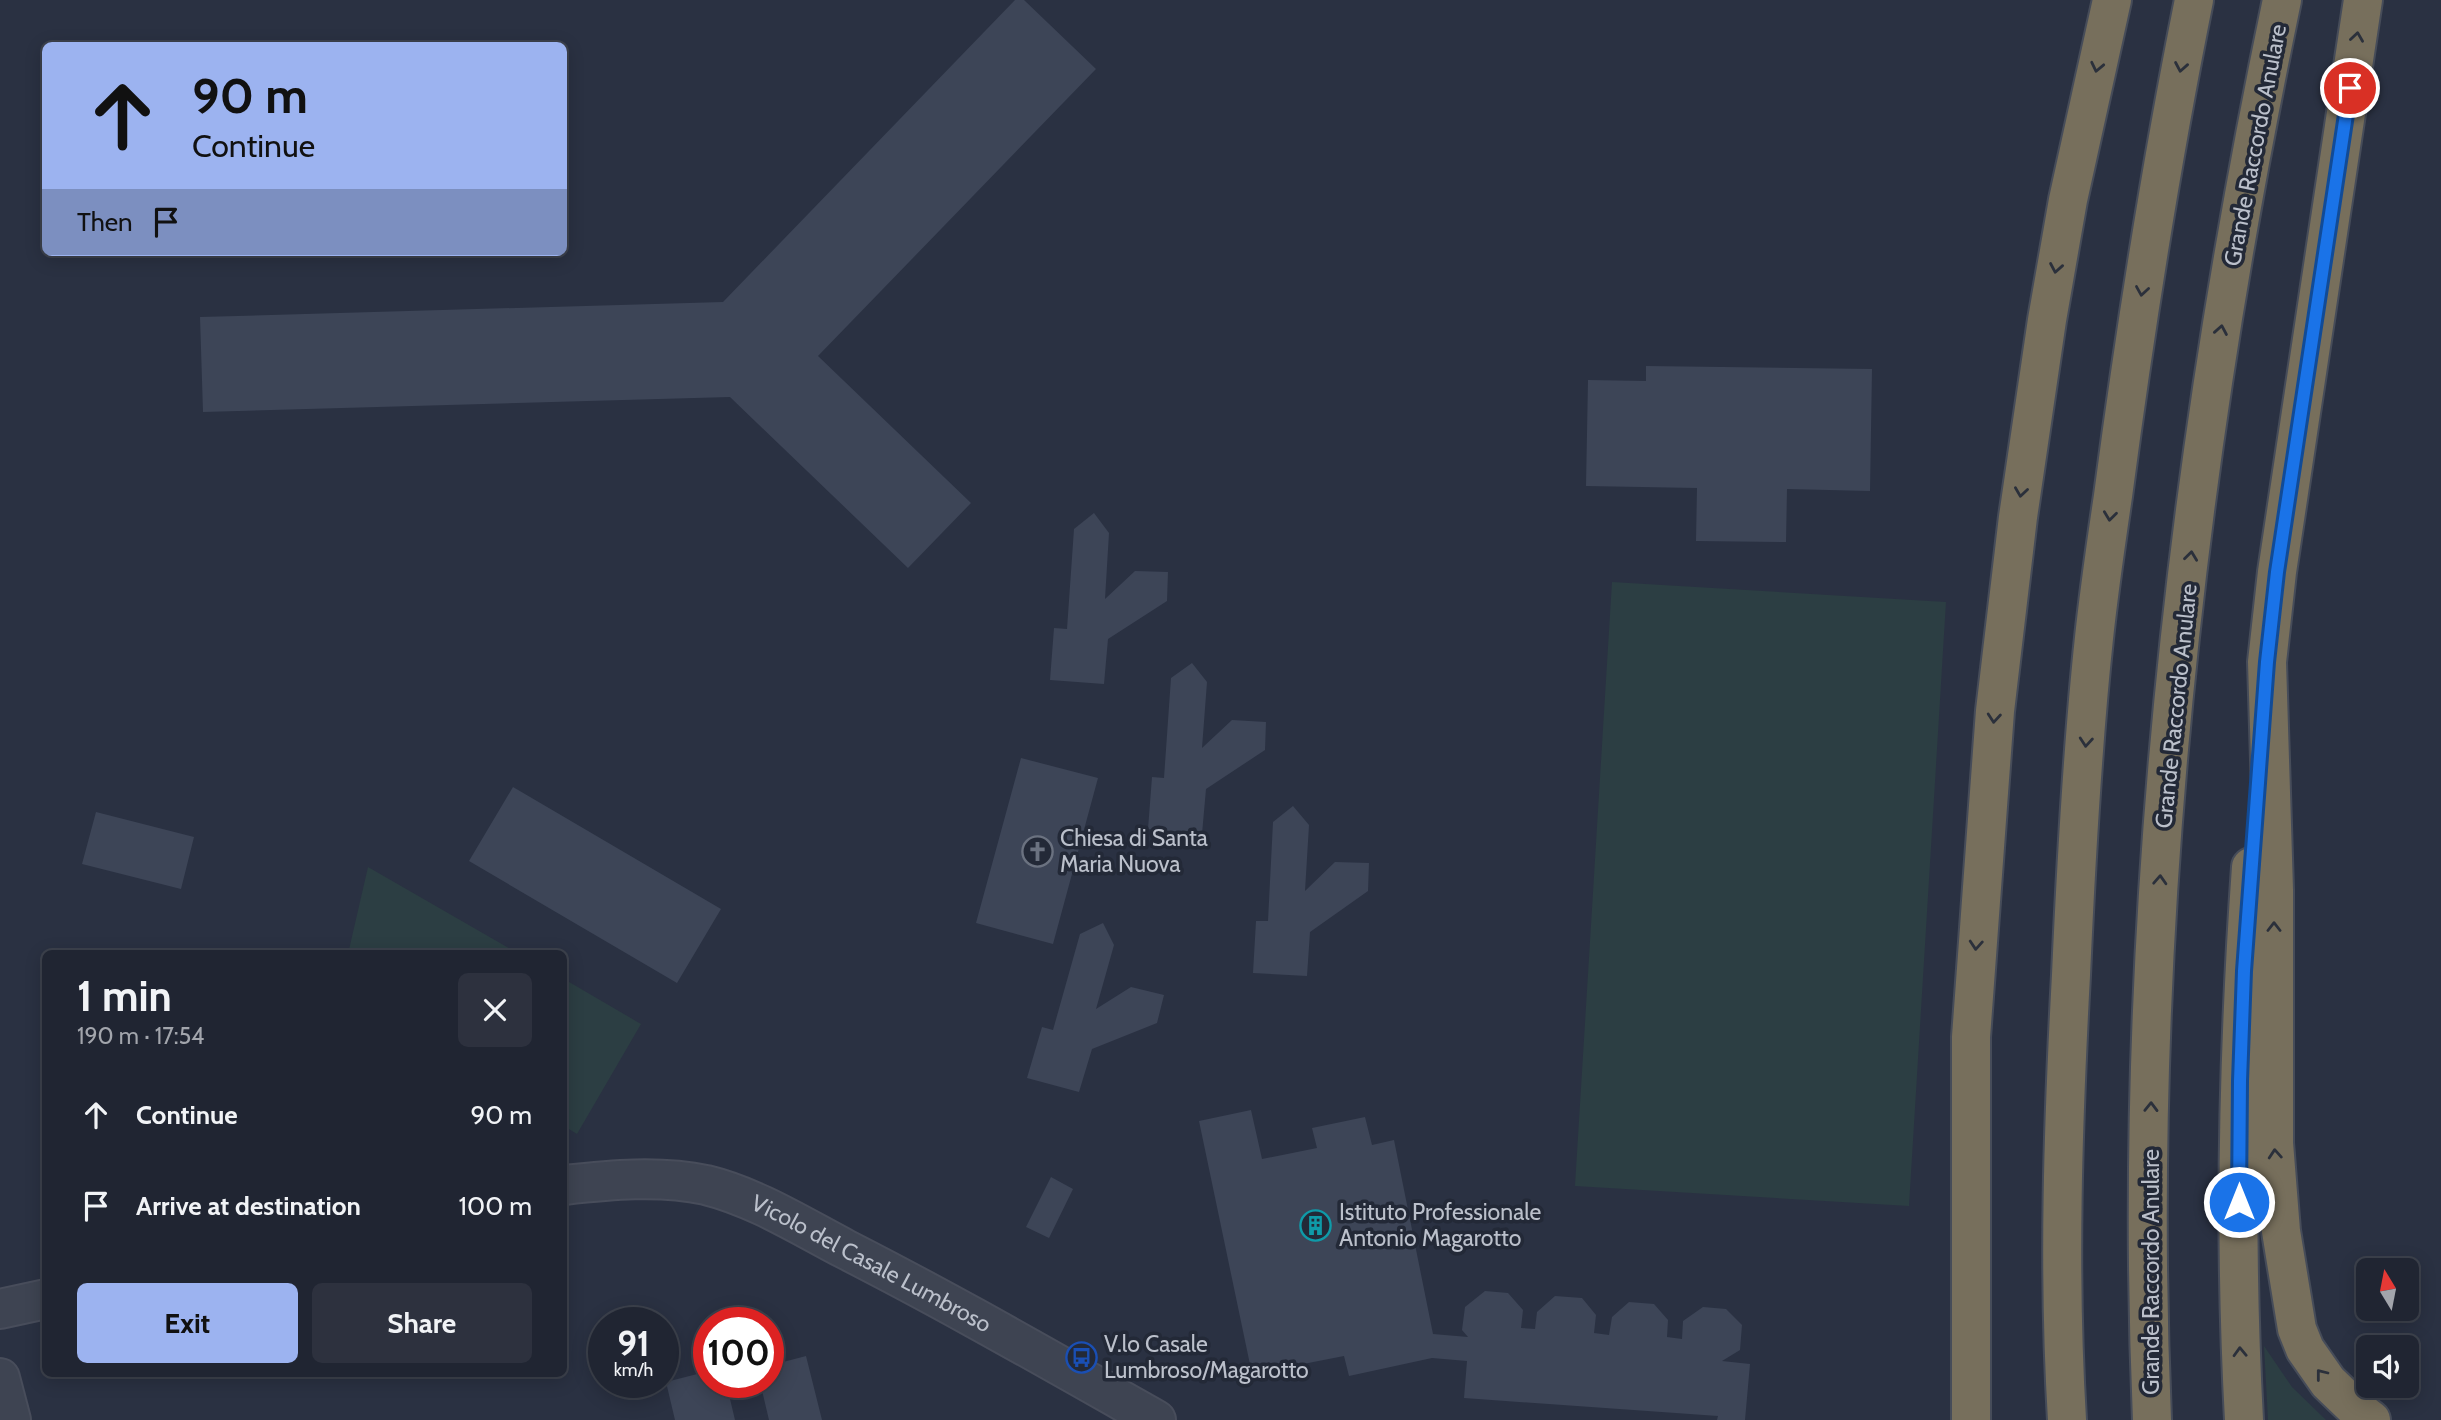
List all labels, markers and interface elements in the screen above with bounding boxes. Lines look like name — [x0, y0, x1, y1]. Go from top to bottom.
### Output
street label: Grande Raccordo Anulare — [2218, 21, 2292, 268]
one-way arrow — [2349, 31, 2364, 43]
pin — [2320, 58, 2380, 118]
one-way arrow — [2091, 61, 2106, 73]
one-way arrow — [2174, 61, 2189, 73]
text: 90 m — [192, 66, 308, 125]
icon: arrive — [2331, 69, 2369, 107]
icon: ahead — [77, 70, 168, 161]
text: Continue — [192, 126, 315, 165]
icon: arrive — [147, 203, 185, 241]
text: Then — [77, 206, 133, 238]
one-way arrow — [2049, 262, 2064, 274]
one-way arrow — [2135, 285, 2150, 297]
one-way arrow — [2213, 324, 2228, 336]
one-way arrow — [2014, 487, 2029, 498]
one-way arrow — [2103, 511, 2118, 522]
one-way arrow — [2184, 550, 2199, 561]
street label: Grande Raccordo Anulare — [2149, 582, 2203, 830]
one-way arrow — [1987, 713, 2002, 724]
one-way arrow — [2079, 737, 2094, 748]
place label: Chiesa di Santa Maria Nuova — [1060, 824, 1208, 878]
church icon: Chiesa di Santa Maria Nuova — [1020, 834, 1054, 868]
one-way arrow — [2152, 874, 2167, 885]
one-way arrow — [2266, 921, 2282, 932]
one-way arrow — [1969, 940, 1984, 951]
text: 1 min — [77, 970, 172, 1022]
button: close — [458, 973, 532, 1047]
text: 190 m · 17:54 — [77, 1022, 204, 1050]
icon: ahead — [77, 1096, 115, 1134]
text: Continue — [136, 1099, 238, 1131]
text: 90 m — [470, 1099, 532, 1131]
one-way arrow — [2143, 1101, 2159, 1112]
street label: Grande Raccordo Anulare — [2137, 1149, 2165, 1395]
one-way arrow — [2268, 1149, 2283, 1160]
position arrow — [2202, 1165, 2276, 1239]
icon: arrive — [77, 1187, 115, 1225]
street label: Vicolo del Casale Lumbroso — [747, 1188, 996, 1338]
text: Arrive at destination — [136, 1190, 361, 1222]
text: 100 m — [459, 1190, 532, 1222]
place label: Istituto Professionale Antonio Magarotto — [1339, 1198, 1541, 1252]
building icon: Istituto Professionale Antonio Magarotto — [1299, 1208, 1333, 1242]
north arrow — [2356, 1258, 2418, 1321]
map controls — [2356, 1258, 2419, 1398]
button: Exit — [77, 1283, 298, 1363]
button: Share — [312, 1283, 532, 1363]
speed limit sign: 100 — [693, 1307, 784, 1398]
text: 91 — [617, 1322, 650, 1365]
place label: V.lo Casale Lumbroso/Magarotto — [1104, 1330, 1309, 1384]
button: sound — [2356, 1335, 2419, 1398]
bus stop icon: V.lo Casale Lumbroso/Magarotto — [1064, 1340, 1098, 1374]
one-way arrow — [2233, 1346, 2248, 1357]
text: km/h — [614, 1359, 653, 1381]
one-way arrow — [2317, 1369, 2330, 1381]

